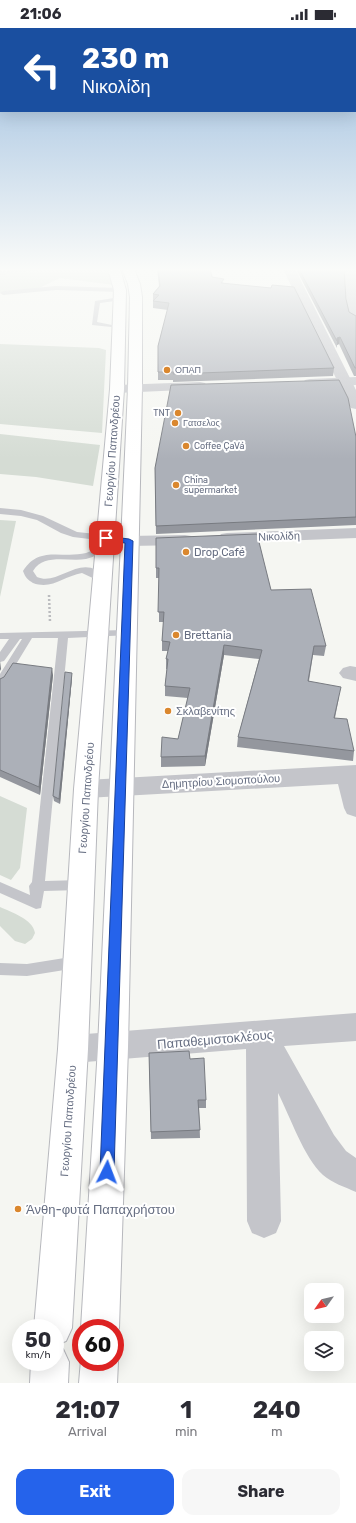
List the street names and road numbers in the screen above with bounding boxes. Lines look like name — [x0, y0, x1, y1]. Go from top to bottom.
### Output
street label: Γεωργίου Παπανδρέου — [102, 395, 123, 507]
street label: Νικολίδη — [258, 529, 300, 544]
street label: Γεωργίου Παπανδρέου — [76, 742, 97, 854]
street label: Δημητρίου Σιομοπούλου — [162, 772, 281, 791]
street label: Παπαθεμιστοκλέους — [157, 1027, 274, 1052]
street label: Γεωργίου Παπανδρέου — [58, 1065, 79, 1177]

